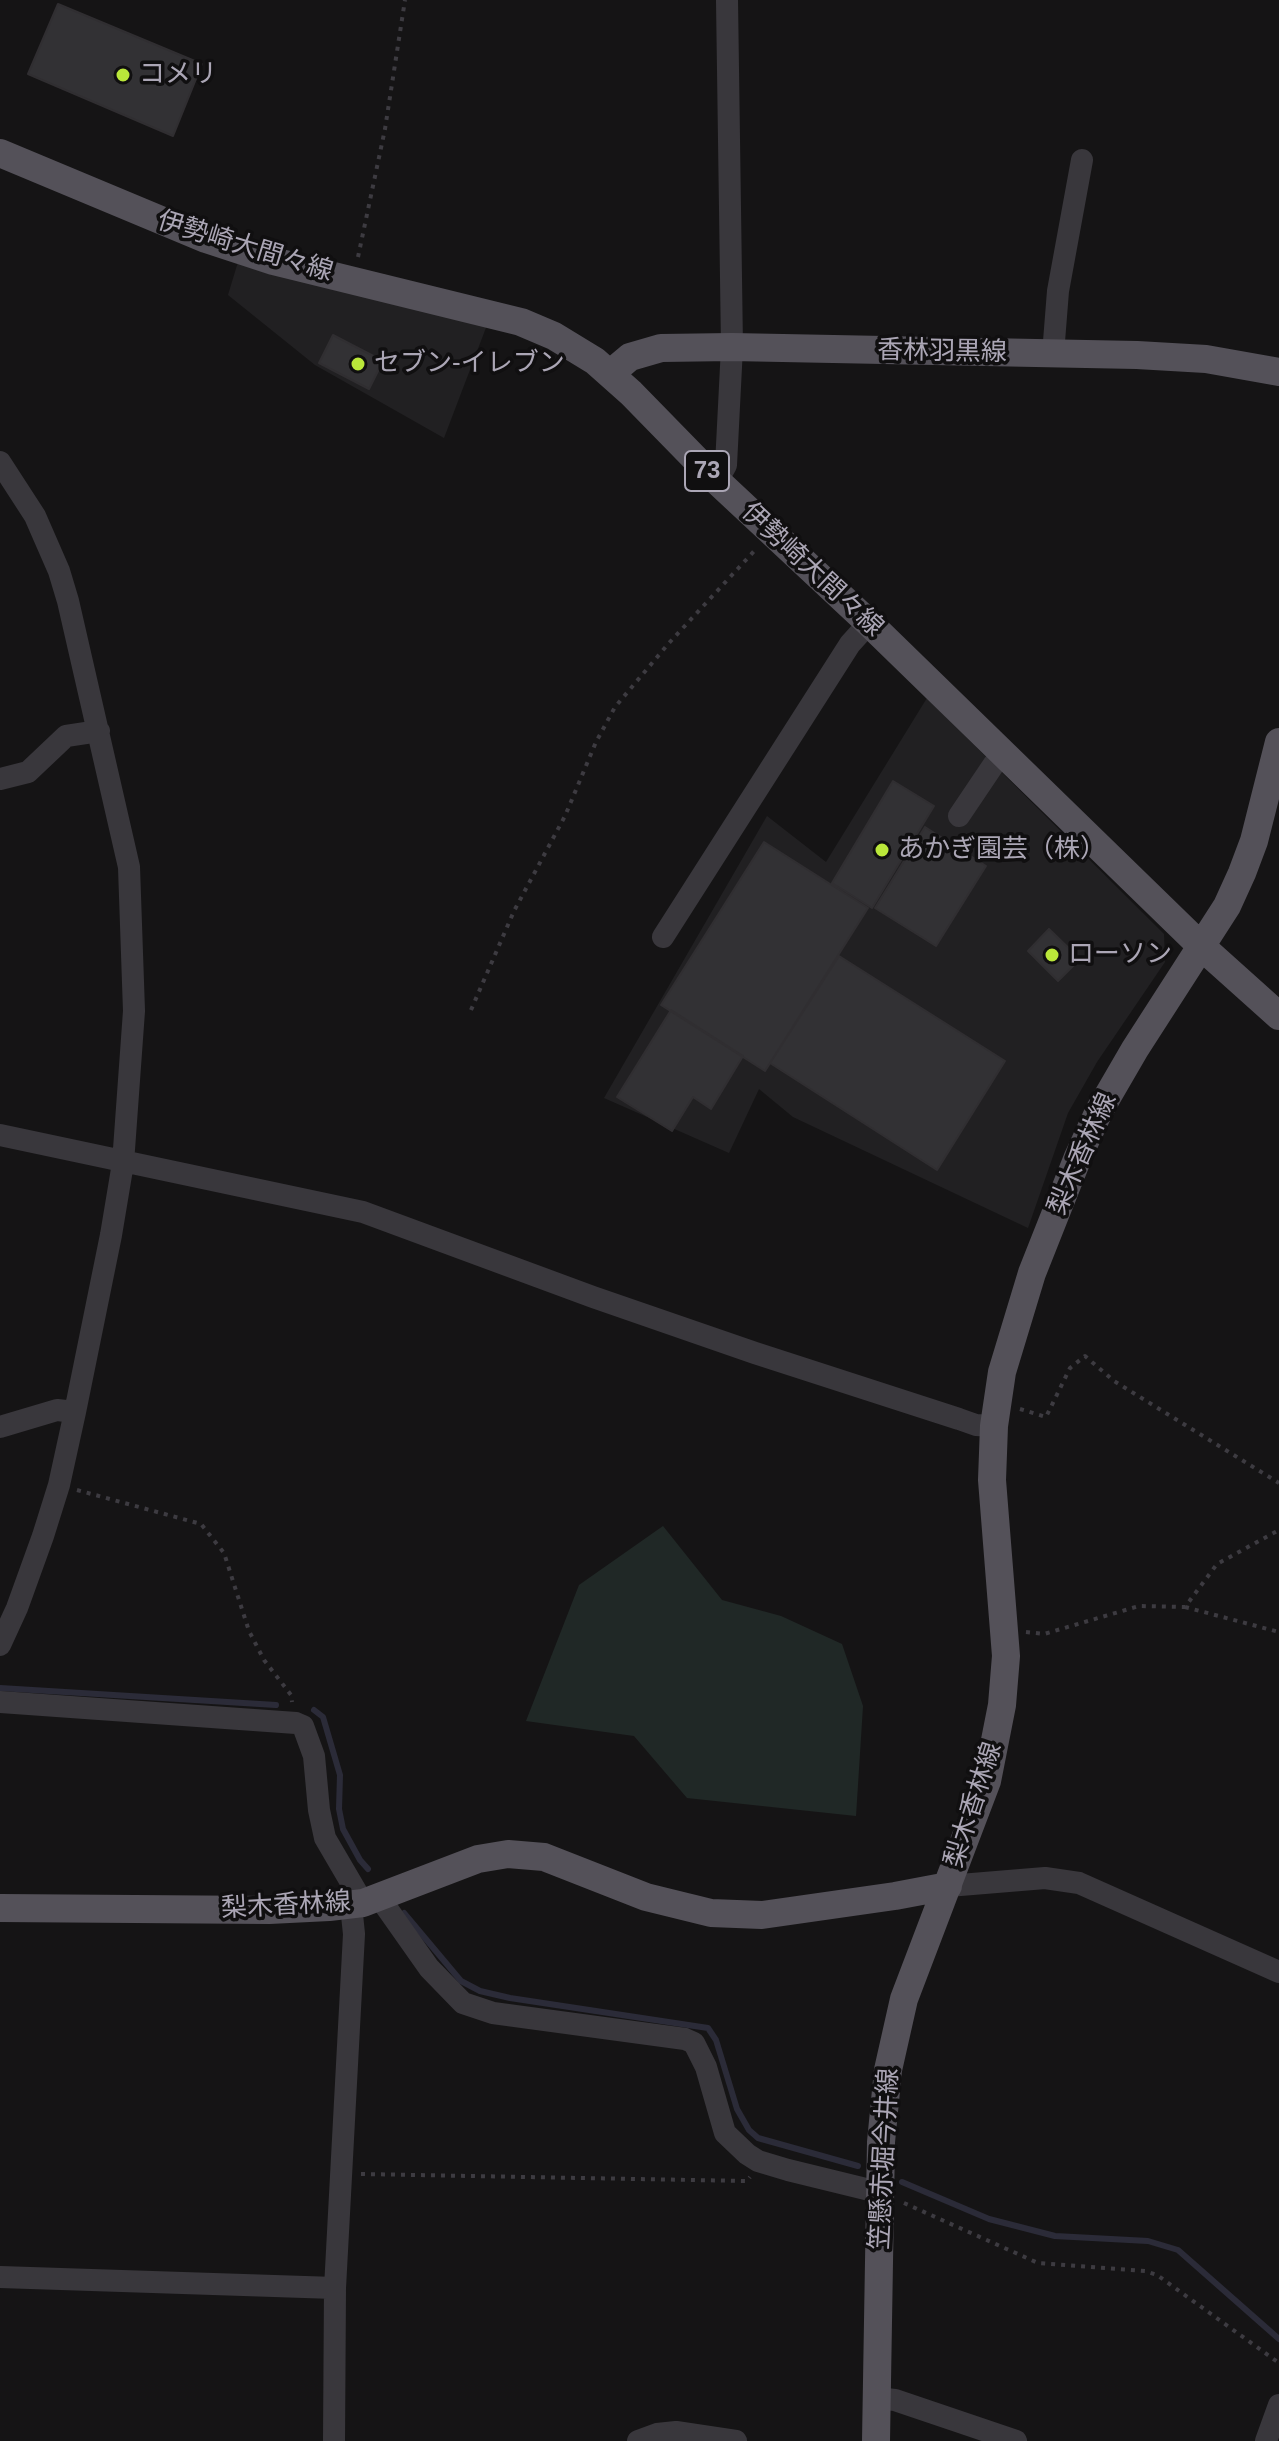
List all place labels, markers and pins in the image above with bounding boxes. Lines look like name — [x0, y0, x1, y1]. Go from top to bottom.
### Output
place label: コメリ — [139, 59, 217, 91]
marker: コメリ — [114, 66, 132, 84]
place label: セブン-イレブン — [374, 348, 565, 380]
marker: セブン-イレブン — [349, 355, 367, 373]
place label: あかぎ園芸（株） — [898, 834, 1106, 866]
marker: あかぎ園芸（株） — [873, 841, 891, 859]
place label: ローソン — [1068, 939, 1172, 971]
marker: ローソン — [1043, 946, 1061, 964]

